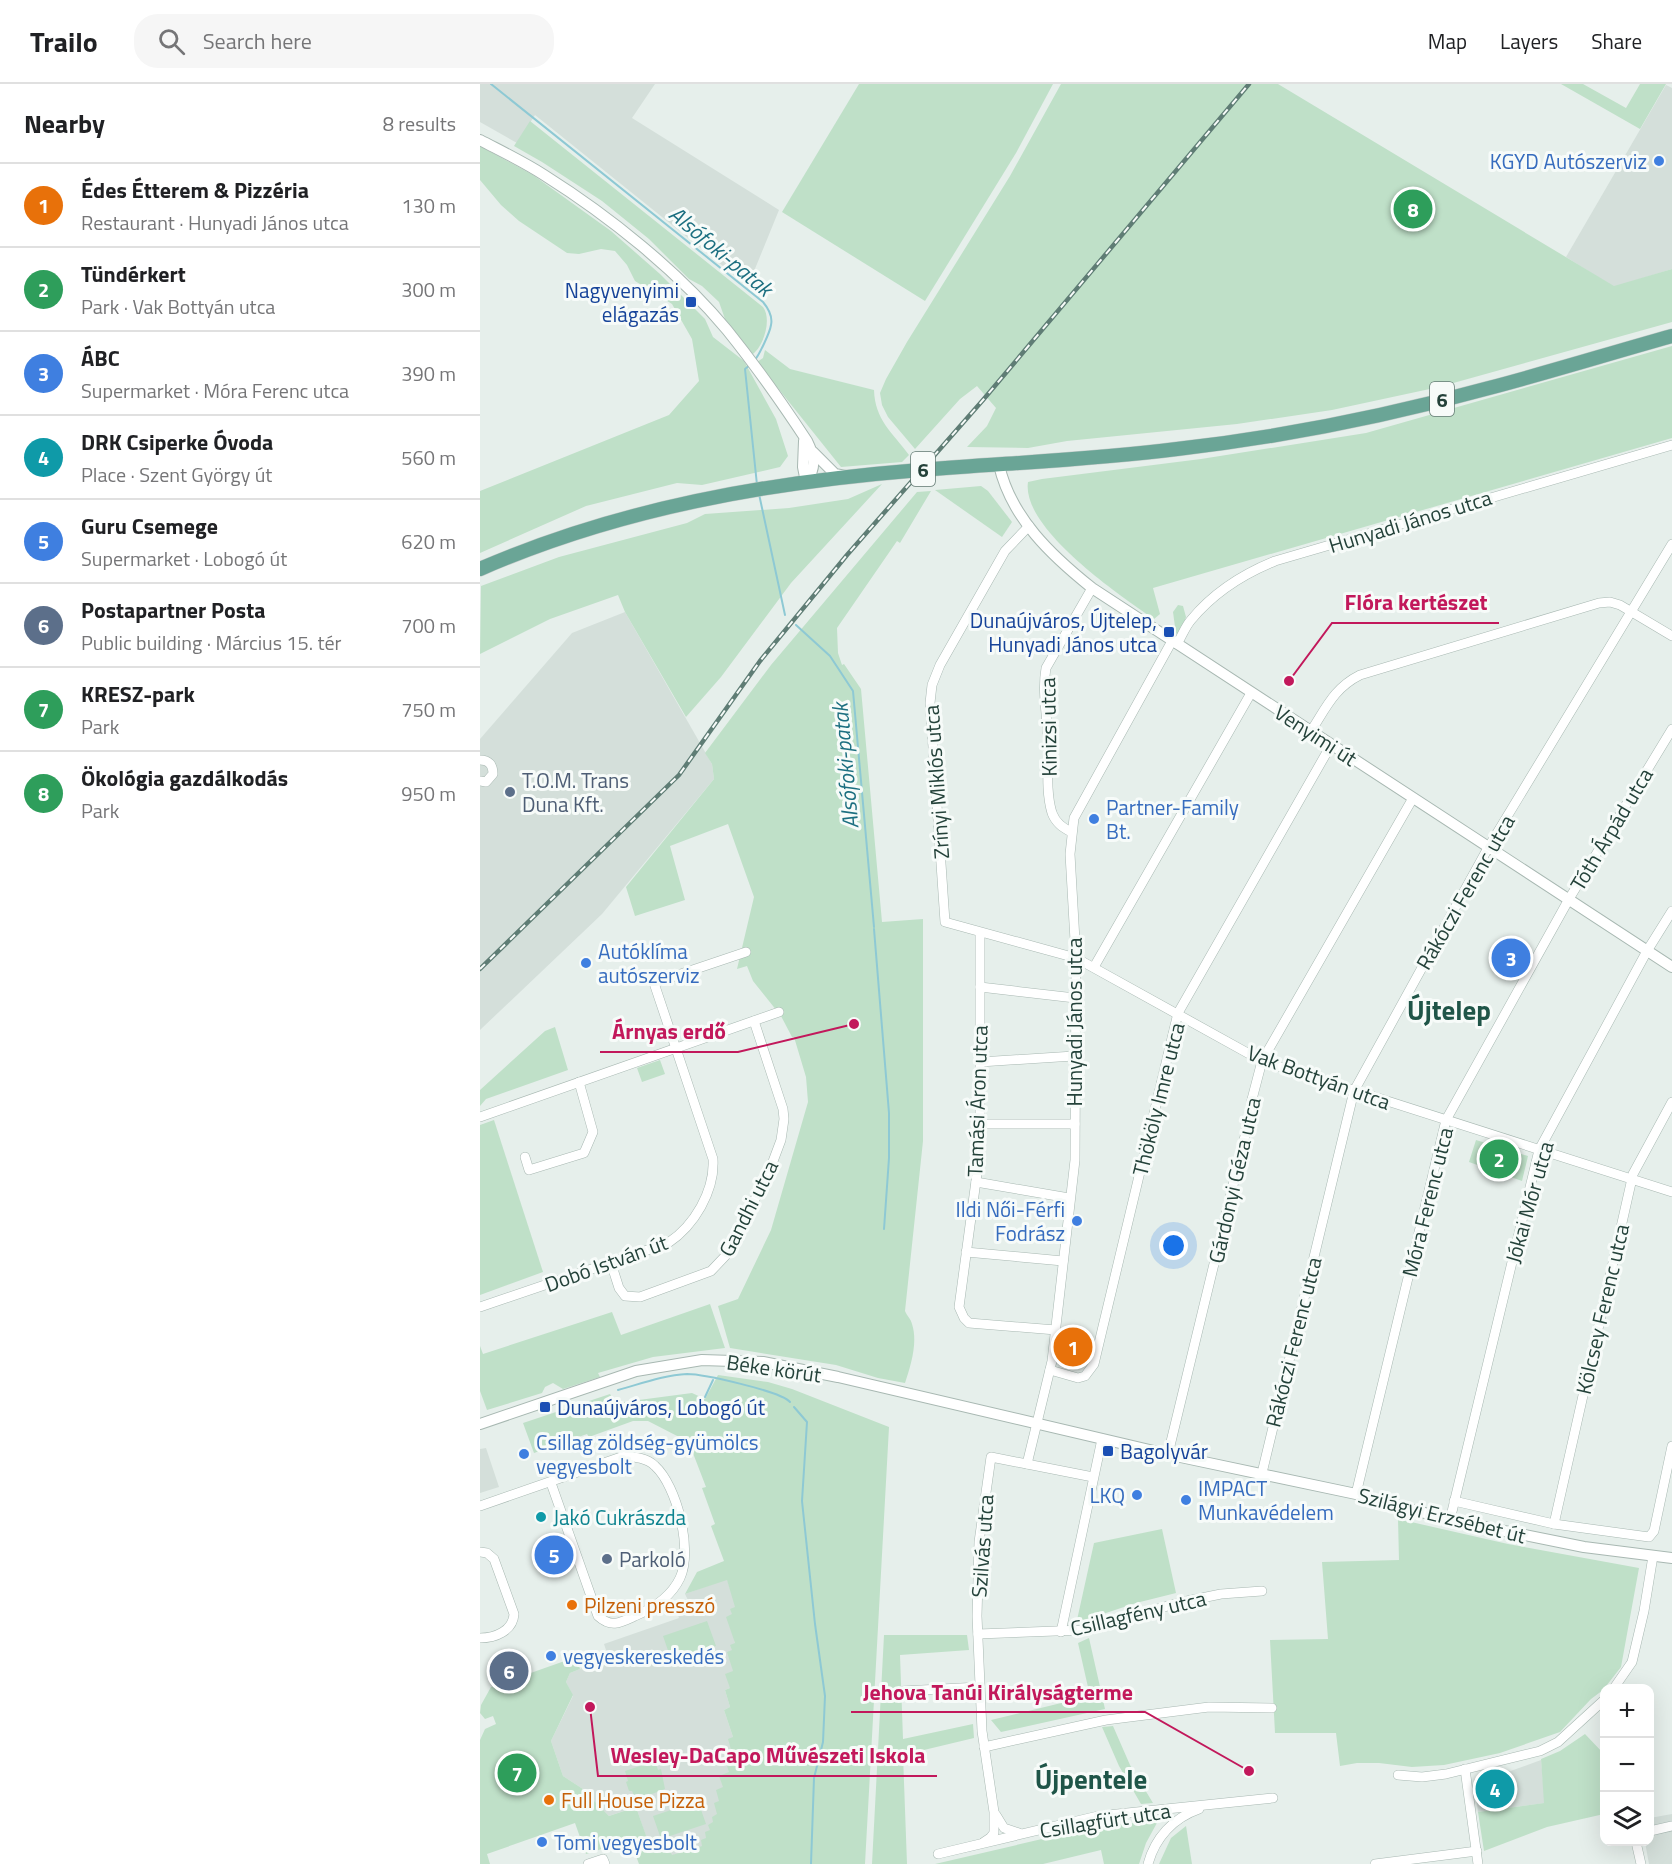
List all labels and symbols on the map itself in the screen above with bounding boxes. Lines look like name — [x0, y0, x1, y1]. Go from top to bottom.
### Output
place label: KGYD Autószerviz — [1490, 145, 1647, 177]
marker: KGYD Autószerviz — [1652, 154, 1666, 168]
pin: 8 — [1394, 186, 1432, 232]
water label: Alsófoki-patak — [662, 197, 782, 306]
place label: Nagyvenyimi elágazás — [565, 274, 679, 330]
marker: Nagyvenyimi elágazás — [684, 295, 698, 309]
road number: 6 — [1430, 382, 1454, 416]
road number: 6 — [911, 452, 935, 486]
street label: Hunyadi János utca — [1325, 481, 1496, 561]
callout: Flóra kertészet — [1332, 583, 1499, 623]
text: Flóra kertészet — [1345, 585, 1487, 619]
place label: Dunaújváros, Újtelep, Hunyadi János utca — [970, 604, 1157, 660]
marker: Dunaújváros, Újtelep, Hunyadi János utca — [1162, 625, 1176, 639]
street label: Kinizsi utca — [1031, 677, 1065, 777]
street label: Venyimi út — [1268, 696, 1364, 774]
water label: Alsófoki-patak — [822, 700, 867, 830]
street label: Zrínyi Miklós utca — [915, 703, 957, 860]
street label: Tóth Árpád utca — [1562, 761, 1661, 897]
place label: T.O.M. Trans Duna Kft. — [522, 764, 629, 820]
marker: T.O.M. Trans Duna Kft. — [503, 785, 517, 799]
place label: Partner-Family Bt. — [1106, 791, 1239, 847]
street label: Rákóczi Ferenc utca — [1408, 808, 1523, 976]
marker: Partner-Family Bt. — [1087, 812, 1101, 826]
place label: Autóklíma autószerviz — [598, 935, 700, 991]
pin: 3 — [1492, 936, 1530, 980]
street label: Hunyadi János utca — [1058, 937, 1090, 1106]
marker: Autóklíma autószerviz — [579, 956, 593, 970]
district label: Újtelep — [1407, 989, 1491, 1030]
callout: Árnyas erdő — [600, 1012, 738, 1052]
text: Árnyas erdő — [612, 1014, 726, 1048]
street label: Thököly Imre utca — [1123, 1018, 1193, 1179]
street label: Tamási Áron utca — [958, 1024, 996, 1177]
street label: Vak Bottyán utca — [1243, 1036, 1395, 1118]
street label: Gárdonyi Géza utca — [1199, 1093, 1269, 1266]
street label: Móra Ferenc utca — [1393, 1123, 1461, 1280]
pin: 2 — [1480, 1136, 1518, 1182]
street label: Jókai Mór utca — [1496, 1137, 1562, 1267]
street label: Gandhi utca — [710, 1154, 786, 1262]
place label: Ildi Női-Férfi Fodrász — [956, 1193, 1065, 1249]
marker: Ildi Női-Férfi Fodrász — [1070, 1214, 1084, 1228]
street label: Kölcsey Ferenc utca — [1567, 1220, 1637, 1397]
street label: Dobó István út — [540, 1226, 672, 1300]
your location — [1159, 1231, 1188, 1260]
street label: Rákóczi Ferenc utca — [1256, 1253, 1330, 1431]
pin: 1 — [1054, 1324, 1092, 1370]
street label: Béke körút — [725, 1346, 824, 1391]
place label: Dunaújváros, Lobogó út — [557, 1391, 766, 1423]
marker: Dunaújváros, Lobogó út — [538, 1400, 552, 1414]
place label: Csillag zöldség-gyümölcs vegyesbolt — [536, 1426, 759, 1482]
place label: Bagolyvár — [1120, 1435, 1208, 1467]
marker: Bagolyvár — [1101, 1444, 1115, 1458]
marker: Csillag zöldség-gyümölcs vegyesbolt — [517, 1447, 531, 1461]
place label: IMPACT Munkavédelem — [1198, 1472, 1334, 1528]
place label: LKQ — [1089, 1479, 1125, 1511]
street label: Szilágyi Erzsébet út — [1355, 1479, 1530, 1551]
marker: LKQ — [1130, 1488, 1144, 1502]
street label: Szilvás utca — [962, 1493, 1002, 1599]
marker: IMPACT Munkavédelem — [1179, 1493, 1193, 1507]
place label: Jakó Cukrászda — [553, 1501, 687, 1533]
marker: Jakó Cukrászda — [534, 1510, 548, 1524]
pin: 5 — [534, 1532, 574, 1578]
place label: Parkoló — [619, 1543, 686, 1575]
marker: Parkoló — [600, 1552, 614, 1566]
street label: Csillagfény utca — [1067, 1582, 1209, 1644]
place label: Pilzeni presszó — [584, 1589, 715, 1621]
marker: Pilzeni presszó — [565, 1598, 579, 1612]
place label: vegyeskereskedés — [563, 1640, 724, 1672]
pin: 6 — [489, 1648, 528, 1694]
marker: vegyeskereskedés — [544, 1649, 558, 1663]
callout: Jehova Tanúi Királyságterme — [851, 1672, 1145, 1712]
text: Jehova Tanúi Királyságterme — [863, 1675, 1133, 1709]
callout: Wesley-DaCapo Művészeti Iskola — [598, 1736, 937, 1776]
text: Wesley-DaCapo Művészeti Iskola — [610, 1738, 926, 1772]
pin: 7 — [498, 1750, 537, 1796]
district label: Újpentele — [1035, 1758, 1147, 1799]
pin: 4 — [1476, 1766, 1514, 1812]
place label: Full House Pizza — [561, 1784, 706, 1816]
marker: Full House Pizza — [542, 1793, 556, 1807]
street label: Csillagfürt utca — [1037, 1794, 1173, 1846]
place label: Tomi vegyesbolt — [554, 1826, 698, 1858]
marker: Tomi vegyesbolt — [535, 1835, 549, 1849]

